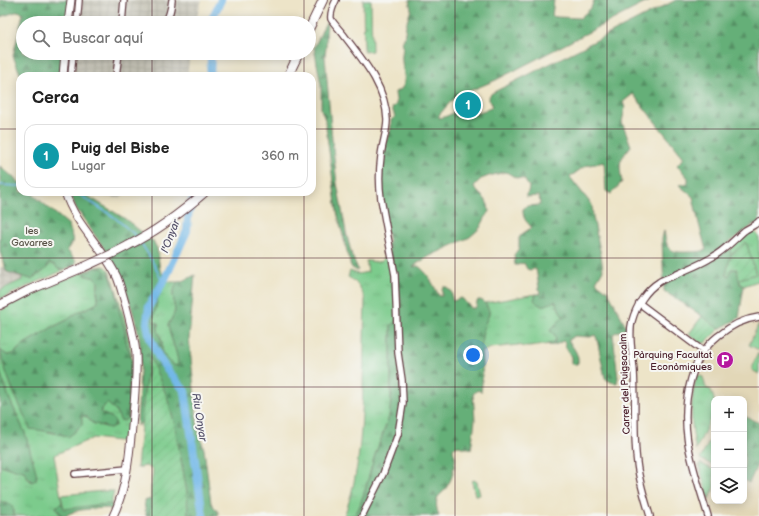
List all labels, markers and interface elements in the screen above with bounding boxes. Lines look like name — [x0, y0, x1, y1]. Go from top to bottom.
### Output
search box — [16, 16, 316, 60]
icon: search — [30, 27, 52, 49]
text: Buscar aquí — [62, 29, 143, 48]
text: Cerca — [32, 88, 79, 108]
pin: 1 — [455, 90, 481, 120]
text: Puig del Bisbe — [71, 139, 169, 158]
text: 1 — [43, 148, 49, 164]
text: 360 m — [261, 148, 299, 164]
text: Lugar — [71, 158, 105, 174]
water label: l'Onyar — [158, 217, 183, 255]
park label: les Gavarres — [11, 225, 53, 249]
street label: Carrer del Puigsacalm — [617, 333, 633, 434]
your location — [463, 345, 483, 365]
place label: Pàrquing Facultat Econòmiques — [633, 349, 712, 373]
parking icon: Pàrquing Facultat Econòmiques — [715, 350, 735, 370]
water label: Riu Onyar — [189, 392, 210, 443]
map controls — [711, 396, 747, 504]
button: + — [711, 396, 747, 432]
button: − — [711, 432, 747, 468]
button: layers — [711, 468, 747, 504]

